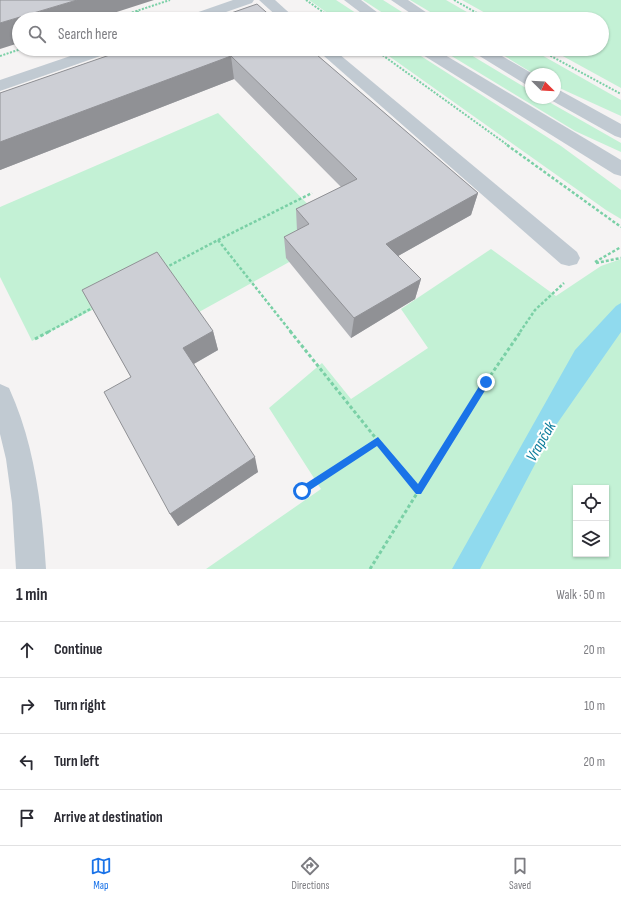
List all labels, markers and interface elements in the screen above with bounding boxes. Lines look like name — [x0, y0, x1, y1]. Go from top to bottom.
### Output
search box — [12, 12, 609, 56]
icon: search — [26, 23, 48, 45]
text: Search here — [58, 25, 118, 44]
north arrow — [525, 68, 561, 104]
route end — [477, 373, 495, 391]
water label: Vrapčak — [522, 418, 561, 465]
route start — [293, 482, 311, 500]
map controls — [573, 485, 609, 557]
button: locate — [573, 485, 609, 521]
button: layers — [573, 521, 609, 557]
text: 1 min — [16, 585, 48, 605]
text: Walk · 50 m — [556, 587, 605, 603]
icon: ahead — [16, 639, 38, 661]
text: Continue — [54, 640, 103, 659]
text: 20 m — [583, 642, 605, 658]
icon: right — [16, 695, 38, 717]
text: Turn right — [54, 696, 106, 715]
text: 10 m — [584, 698, 605, 714]
icon: left — [16, 751, 38, 773]
text: Turn left — [54, 752, 99, 771]
text: 20 m — [583, 754, 605, 770]
icon: arrive — [16, 807, 38, 829]
text: Arrive at destination — [54, 808, 163, 827]
tab: Map — [90, 855, 112, 892]
tab: Directions — [292, 855, 329, 892]
tab: Saved — [509, 855, 531, 892]

